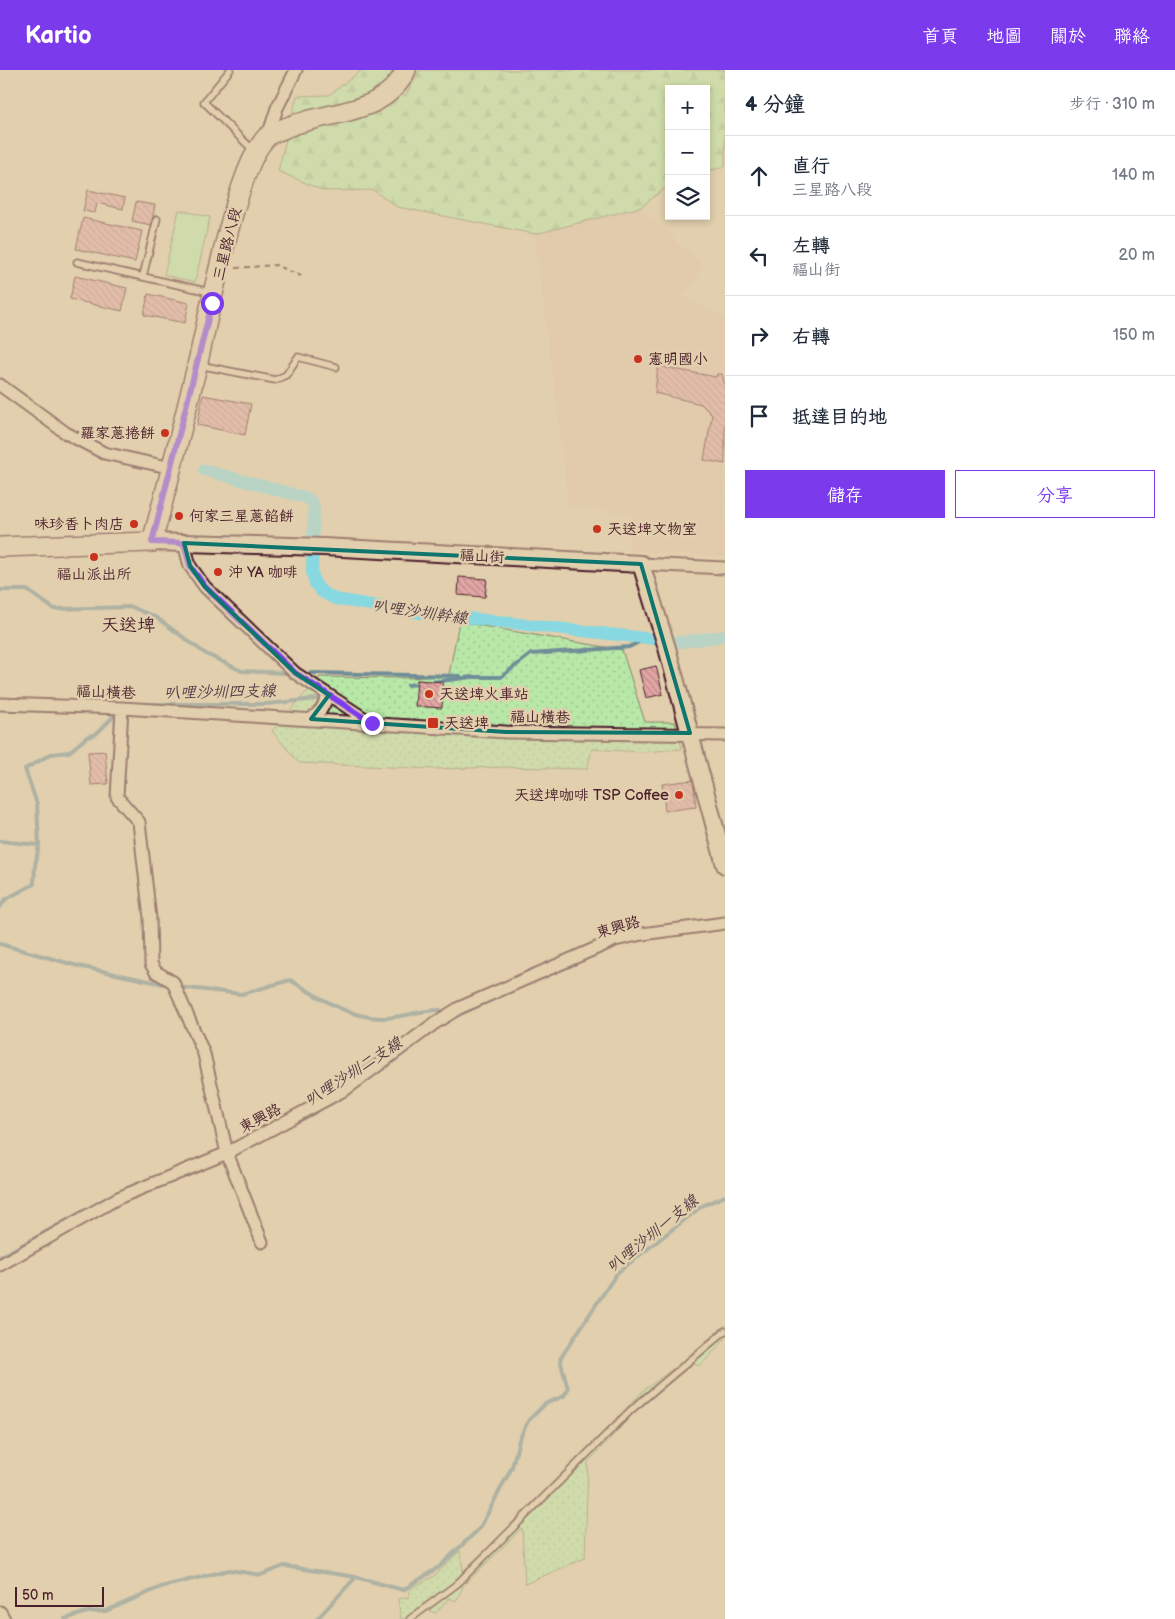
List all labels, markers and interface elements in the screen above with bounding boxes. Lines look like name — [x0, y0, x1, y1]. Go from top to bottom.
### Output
text: Kartio — [25, 21, 92, 50]
text: 首頁 — [922, 26, 958, 47]
text: 地圖 — [986, 26, 1022, 47]
text: 關於 — [1050, 26, 1086, 47]
text: 聯絡 — [1114, 26, 1150, 47]
map controls — [665, 85, 710, 220]
button: + — [665, 85, 710, 130]
text: 4 分鐘 — [745, 92, 805, 117]
text: 步行 · 310 m — [1070, 95, 1155, 114]
button: − — [665, 130, 710, 175]
text: 直行 — [792, 155, 830, 178]
icon: ahead — [745, 162, 773, 190]
text: 140 m — [1112, 166, 1155, 185]
button: layers — [665, 175, 710, 220]
text: 三星路八段 — [792, 181, 872, 200]
street label: 三星路八段 — [209, 205, 246, 283]
text: 左轉 — [792, 235, 830, 258]
icon: left — [745, 242, 773, 270]
text: 20 m — [1119, 246, 1155, 265]
text: 福山街 — [792, 261, 840, 280]
route start — [201, 292, 224, 315]
icon: right — [745, 322, 773, 350]
text: 右轉 — [792, 326, 830, 349]
text: 150 m — [1113, 326, 1155, 345]
place label: 憲明國小 — [648, 350, 708, 369]
marker: 憲明國小 — [632, 353, 644, 365]
icon: arrive — [745, 402, 773, 430]
text: 抵達目的地 — [792, 406, 887, 429]
place label: 羅家蔥捲餅 — [80, 424, 155, 443]
marker: 羅家蔥捲餅 — [159, 427, 171, 439]
button: 儲存 — [745, 470, 945, 518]
button: 分享 — [955, 470, 1155, 518]
place label: 何家三星蔥餡餅 — [189, 507, 294, 526]
marker: 何家三星蔥餡餅 — [173, 510, 185, 522]
place label: 味珍香卜肉店 — [34, 515, 124, 534]
marker: 味珍香卜肉店 — [128, 518, 140, 530]
place label: 天送埤文物室 — [607, 520, 697, 539]
marker: 天送埤文物室 — [591, 523, 603, 535]
street label: 福山街 — [459, 546, 505, 567]
marker: 福山派出所 — [88, 551, 100, 563]
place label: 沖 YA 咖啡 — [228, 563, 298, 582]
place label: 福山派出所 — [56, 565, 132, 584]
marker: 沖 YA 咖啡 — [212, 566, 224, 578]
water label: 叭哩沙圳幹線 — [371, 596, 470, 629]
district label: 天送埤 — [101, 615, 155, 636]
street label: 福山橫巷 — [76, 682, 136, 703]
water label: 叭哩沙圳四支線 — [164, 682, 277, 703]
place label: 天送埤火車站 — [439, 685, 529, 704]
marker: 天送埤火車站 — [423, 688, 435, 700]
street label: 福山橫巷 — [510, 707, 570, 728]
route end — [361, 712, 384, 735]
place label: 天送埤 — [444, 714, 489, 733]
marker: 天送埤 — [426, 716, 440, 730]
place label: 天送埤咖啡 TSP Coffee — [514, 786, 669, 805]
marker: 天送埤咖啡 TSP Coffee — [673, 789, 685, 801]
street label: 東興路 — [594, 912, 642, 943]
water label: 叭哩沙圳二支線 — [302, 1033, 407, 1111]
street label: 東興路 — [236, 1099, 285, 1137]
water label: 叭哩沙圳一支線 — [603, 1191, 703, 1277]
scale bar — [15, 1584, 104, 1607]
text: 50 m — [22, 1587, 54, 1604]

